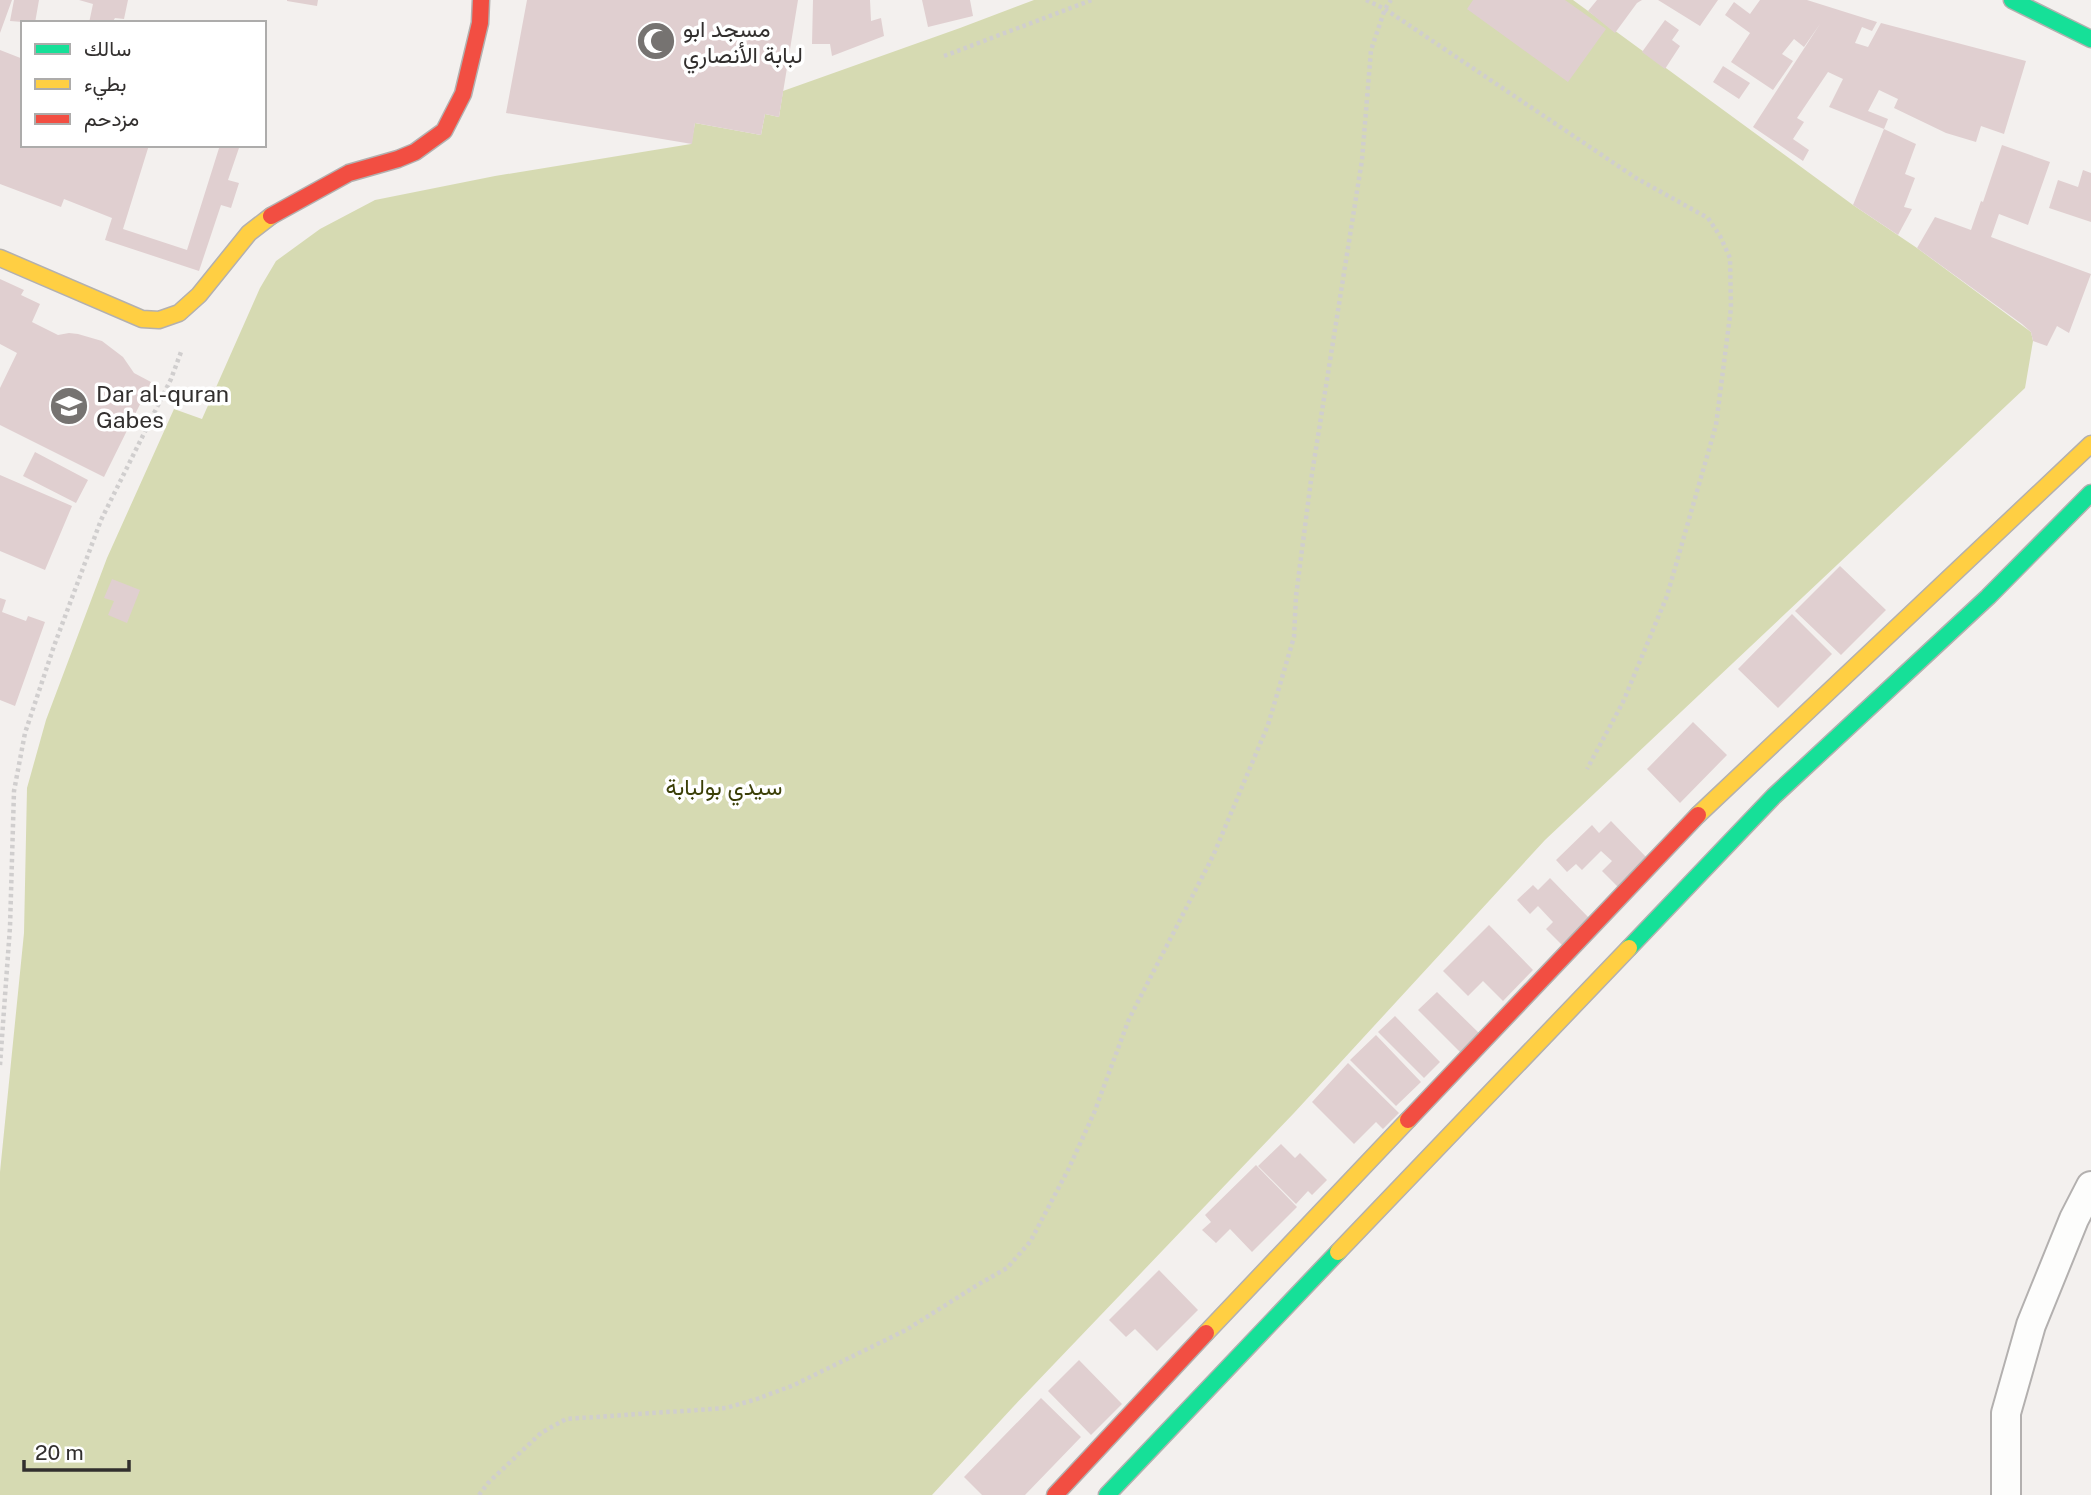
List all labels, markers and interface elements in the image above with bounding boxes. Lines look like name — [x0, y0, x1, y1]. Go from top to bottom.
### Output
place label: مسجد ابو لبابة الأنصاري — [683, 15, 803, 74]
mosque icon: مسجد ابو لبابة الأنصاري — [635, 20, 677, 62]
legend — [21, 21, 266, 147]
text: سالك — [84, 36, 131, 61]
text: بطيء — [84, 71, 127, 101]
text: مزدحم — [84, 106, 139, 133]
place label: Dar al-quran Gabes — [96, 380, 229, 433]
school or university icon: Dar al-quran Gabes — [48, 385, 90, 427]
park label: سيدي بولبابة — [666, 773, 782, 806]
scale bar — [24, 1428, 130, 1472]
text: 20 m — [35, 1440, 84, 1465]

